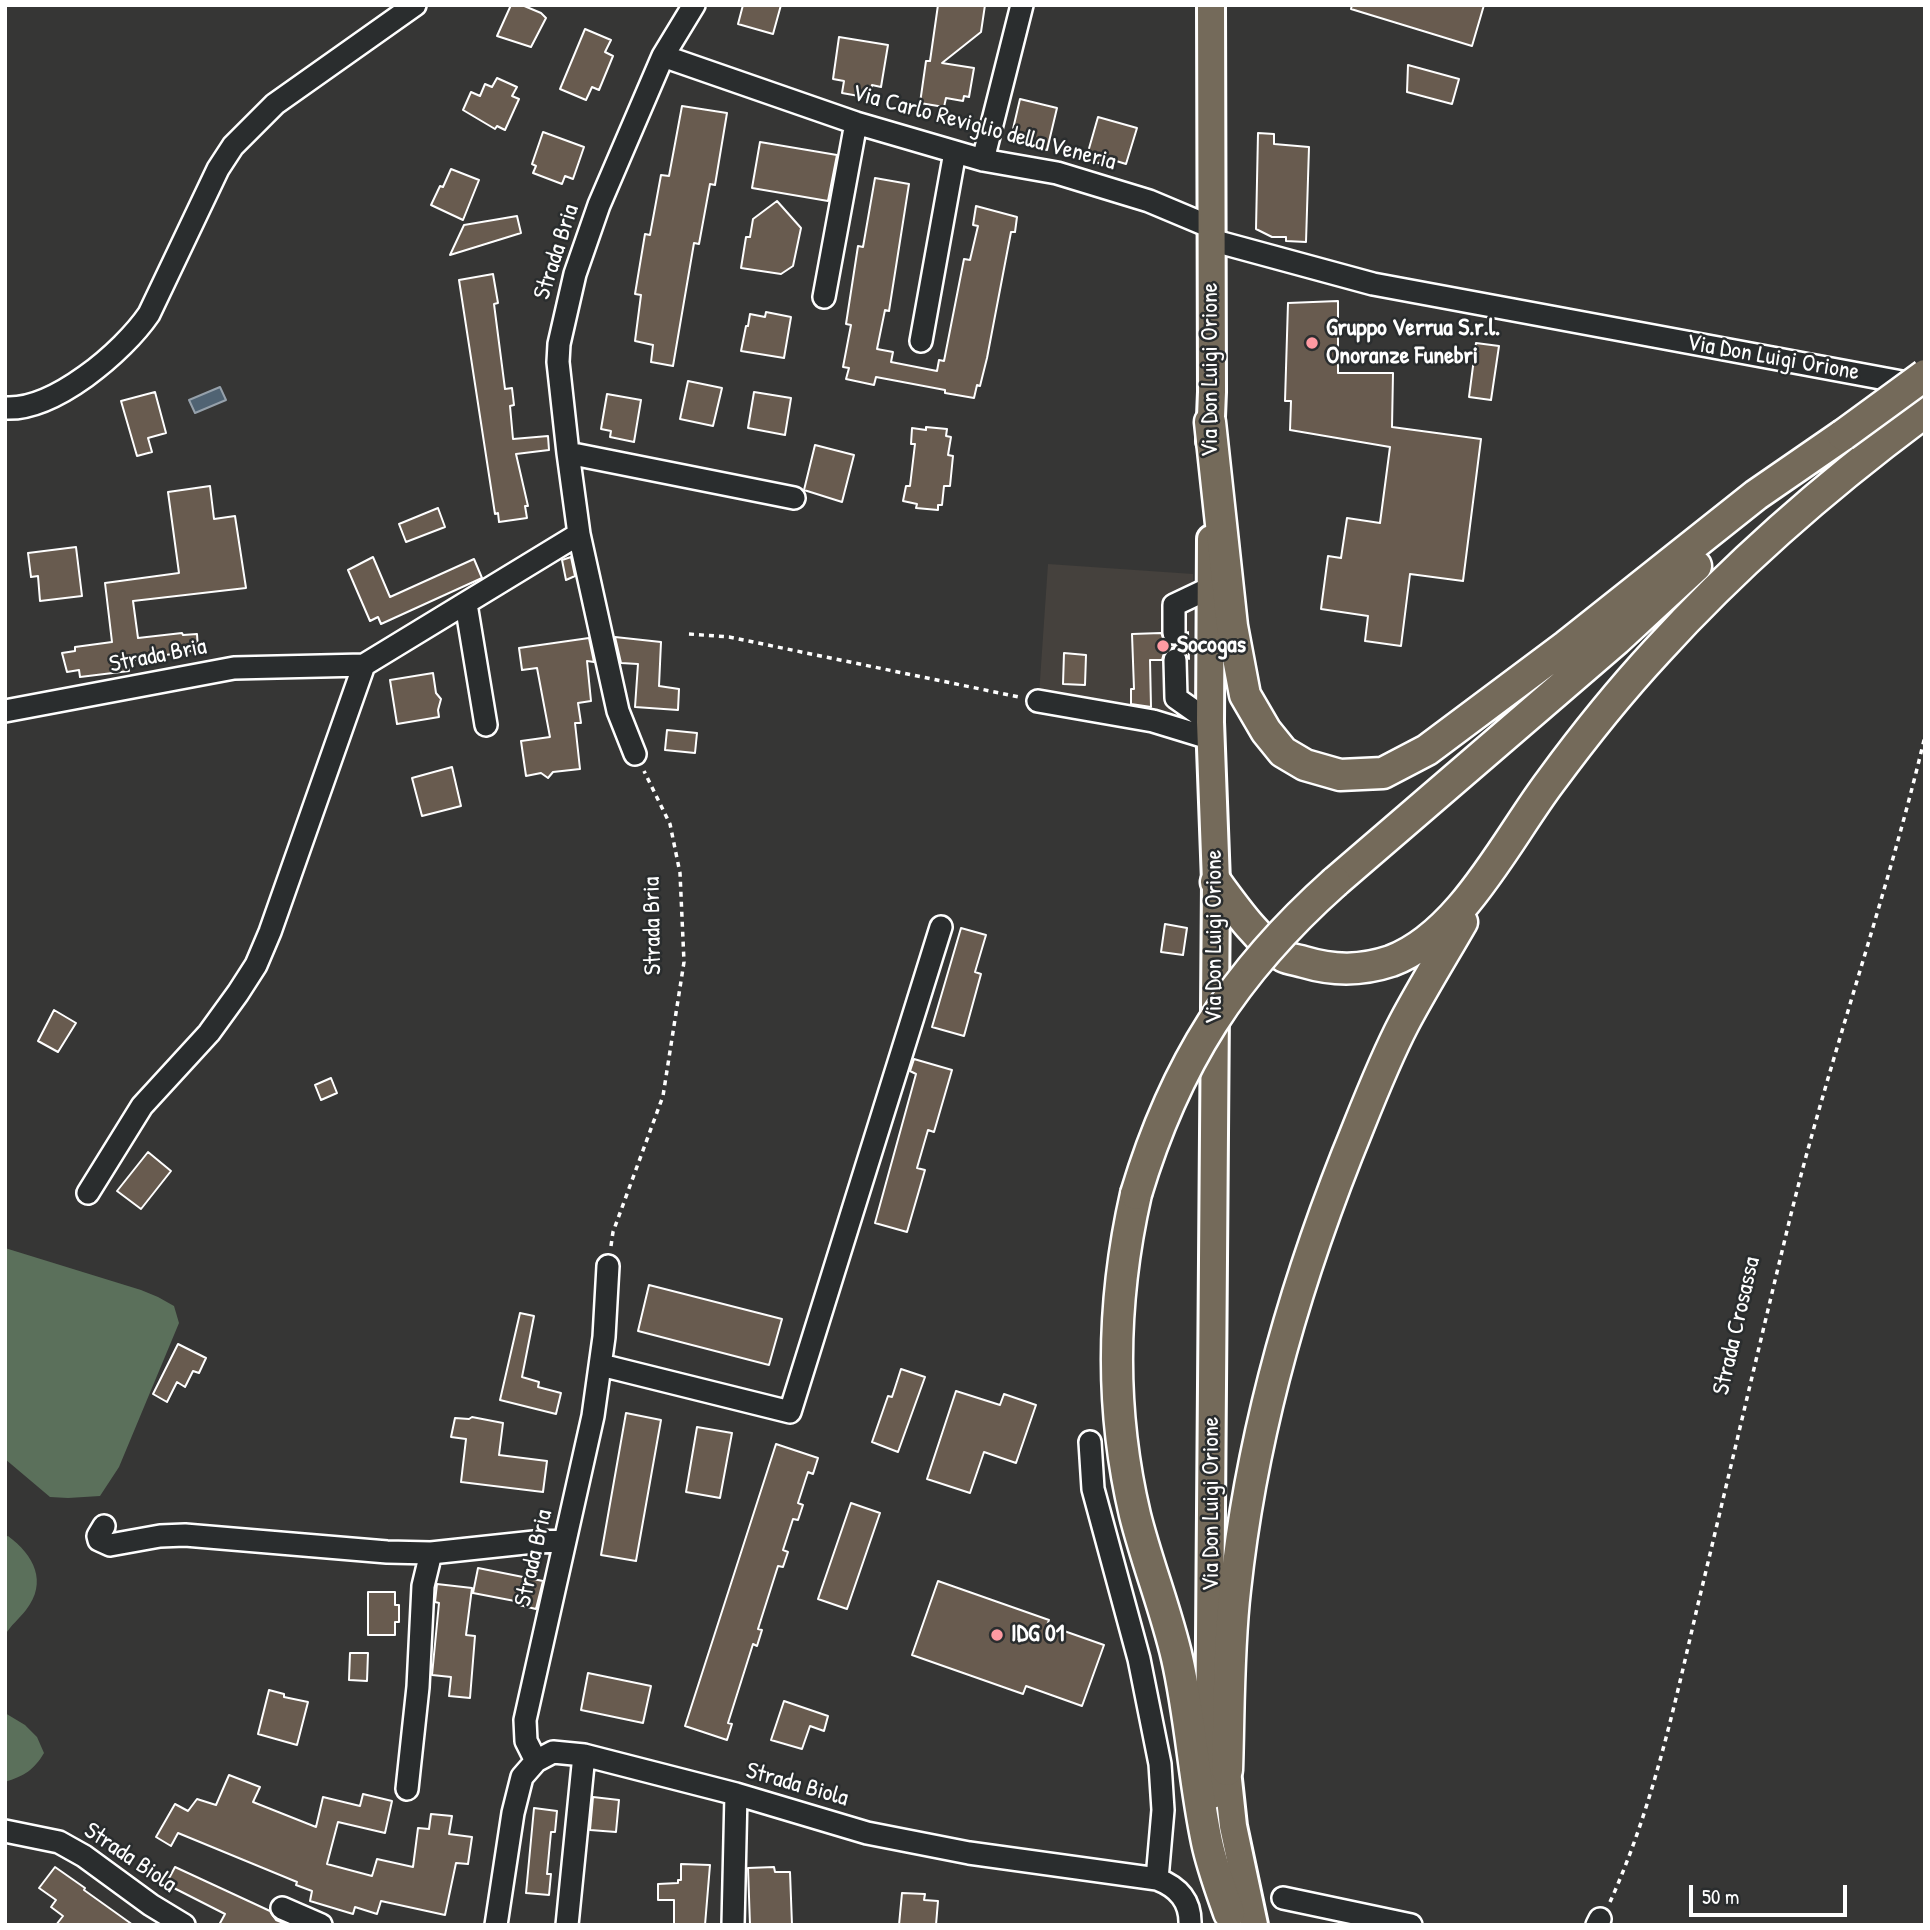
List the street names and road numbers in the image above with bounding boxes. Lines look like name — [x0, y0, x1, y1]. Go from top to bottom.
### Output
street label: Via Carlo Reviglio della Veneria — [849, 79, 1119, 177]
street label: Strada Bria — [528, 201, 586, 303]
street label: Via Don Luigi Orione — [1197, 283, 1225, 457]
street label: Via Don Luigi Orione — [1684, 329, 1862, 387]
street label: Strada Bria — [107, 632, 209, 680]
street label: Via Don Luigi Orione — [1201, 850, 1229, 1024]
street label: Strada Bria — [638, 877, 668, 975]
street label: Strada Crosassa — [1707, 1254, 1767, 1398]
street label: Via Don Luigi Orione — [1198, 1417, 1226, 1591]
street label: Strada Bria — [509, 1507, 559, 1609]
street label: Strada Biola — [742, 1757, 852, 1813]
street label: Strada Biola — [78, 1817, 182, 1899]

